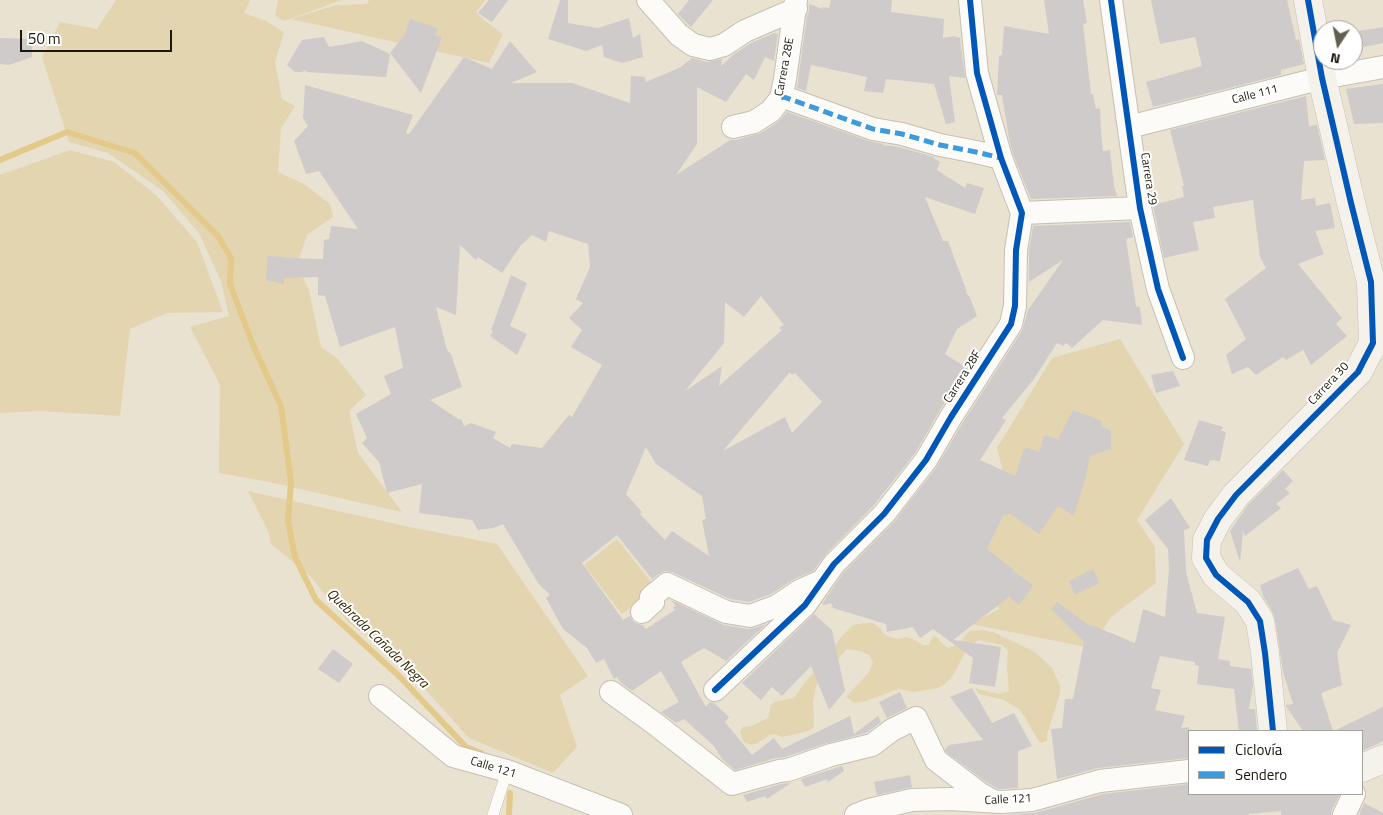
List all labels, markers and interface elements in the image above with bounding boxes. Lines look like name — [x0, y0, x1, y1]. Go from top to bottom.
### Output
scale bar — [22, 20, 175, 52]
north arrow — [1313, 20, 1363, 70]
text: 50 m — [28, 27, 61, 50]
street label: Carrera 28E — [772, 36, 798, 98]
text: N — [1328, 48, 1342, 70]
street label: Calle 111 — [1230, 82, 1280, 108]
street label: Carrera 29 — [1137, 152, 1159, 206]
street label: Carrera 28F — [941, 348, 985, 406]
street label: Carrera 30 — [1306, 360, 1352, 408]
water label: Quebrada Cañada Negra — [322, 586, 432, 692]
legend — [1188, 730, 1363, 795]
text: Ciclovía — [1235, 738, 1282, 761]
street label: Calle 121 — [468, 754, 518, 782]
text: Sendero — [1235, 763, 1287, 786]
street label: Calle 121 — [984, 792, 1032, 808]

